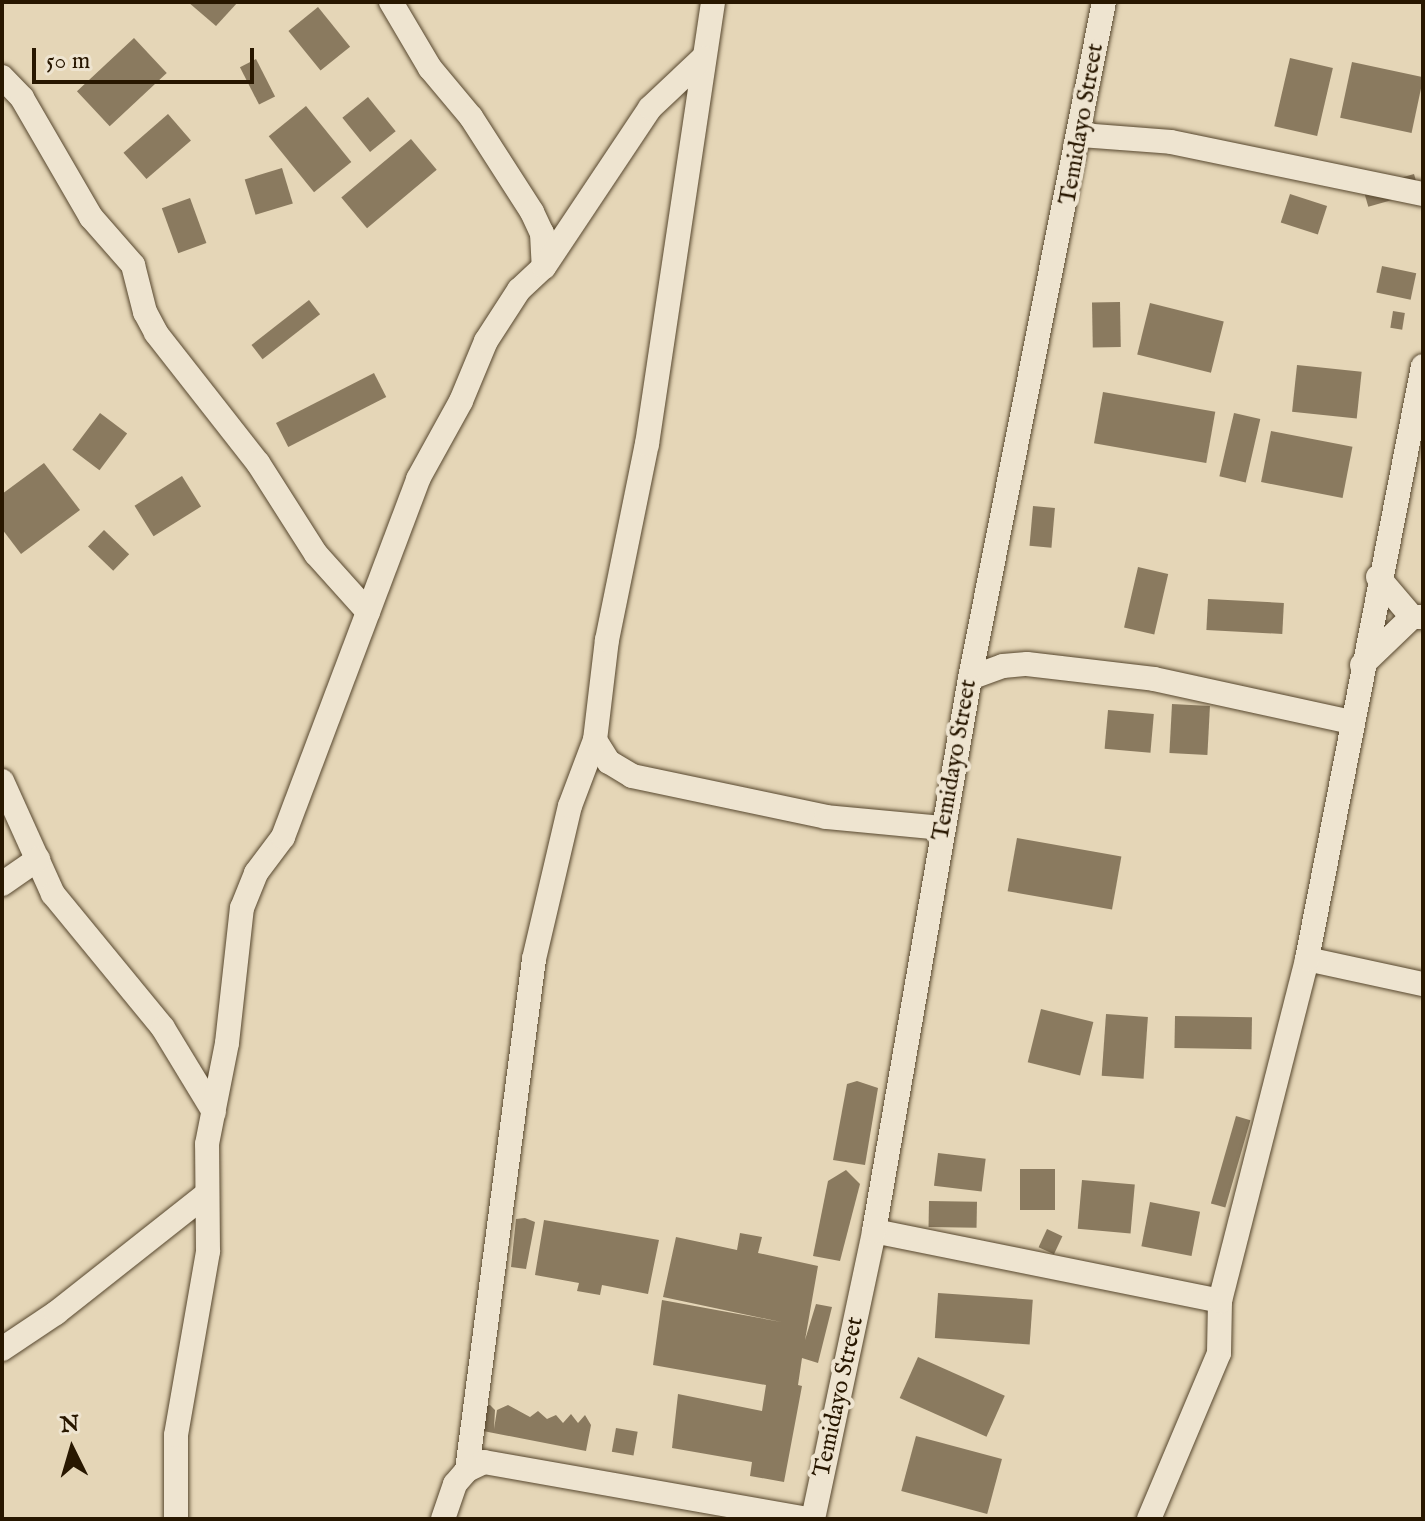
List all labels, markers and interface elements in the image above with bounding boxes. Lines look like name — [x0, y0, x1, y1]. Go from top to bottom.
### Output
scale bar — [36, 32, 258, 82]
street label: Temidayo Street — [1054, 41, 1110, 207]
text: 50 m — [46, 46, 90, 77]
street label: Temidayo Street — [927, 677, 983, 843]
street label: Temidayo Street — [808, 1314, 870, 1480]
north arrow — [32, 1409, 112, 1489]
text: N — [59, 1410, 81, 1440]

